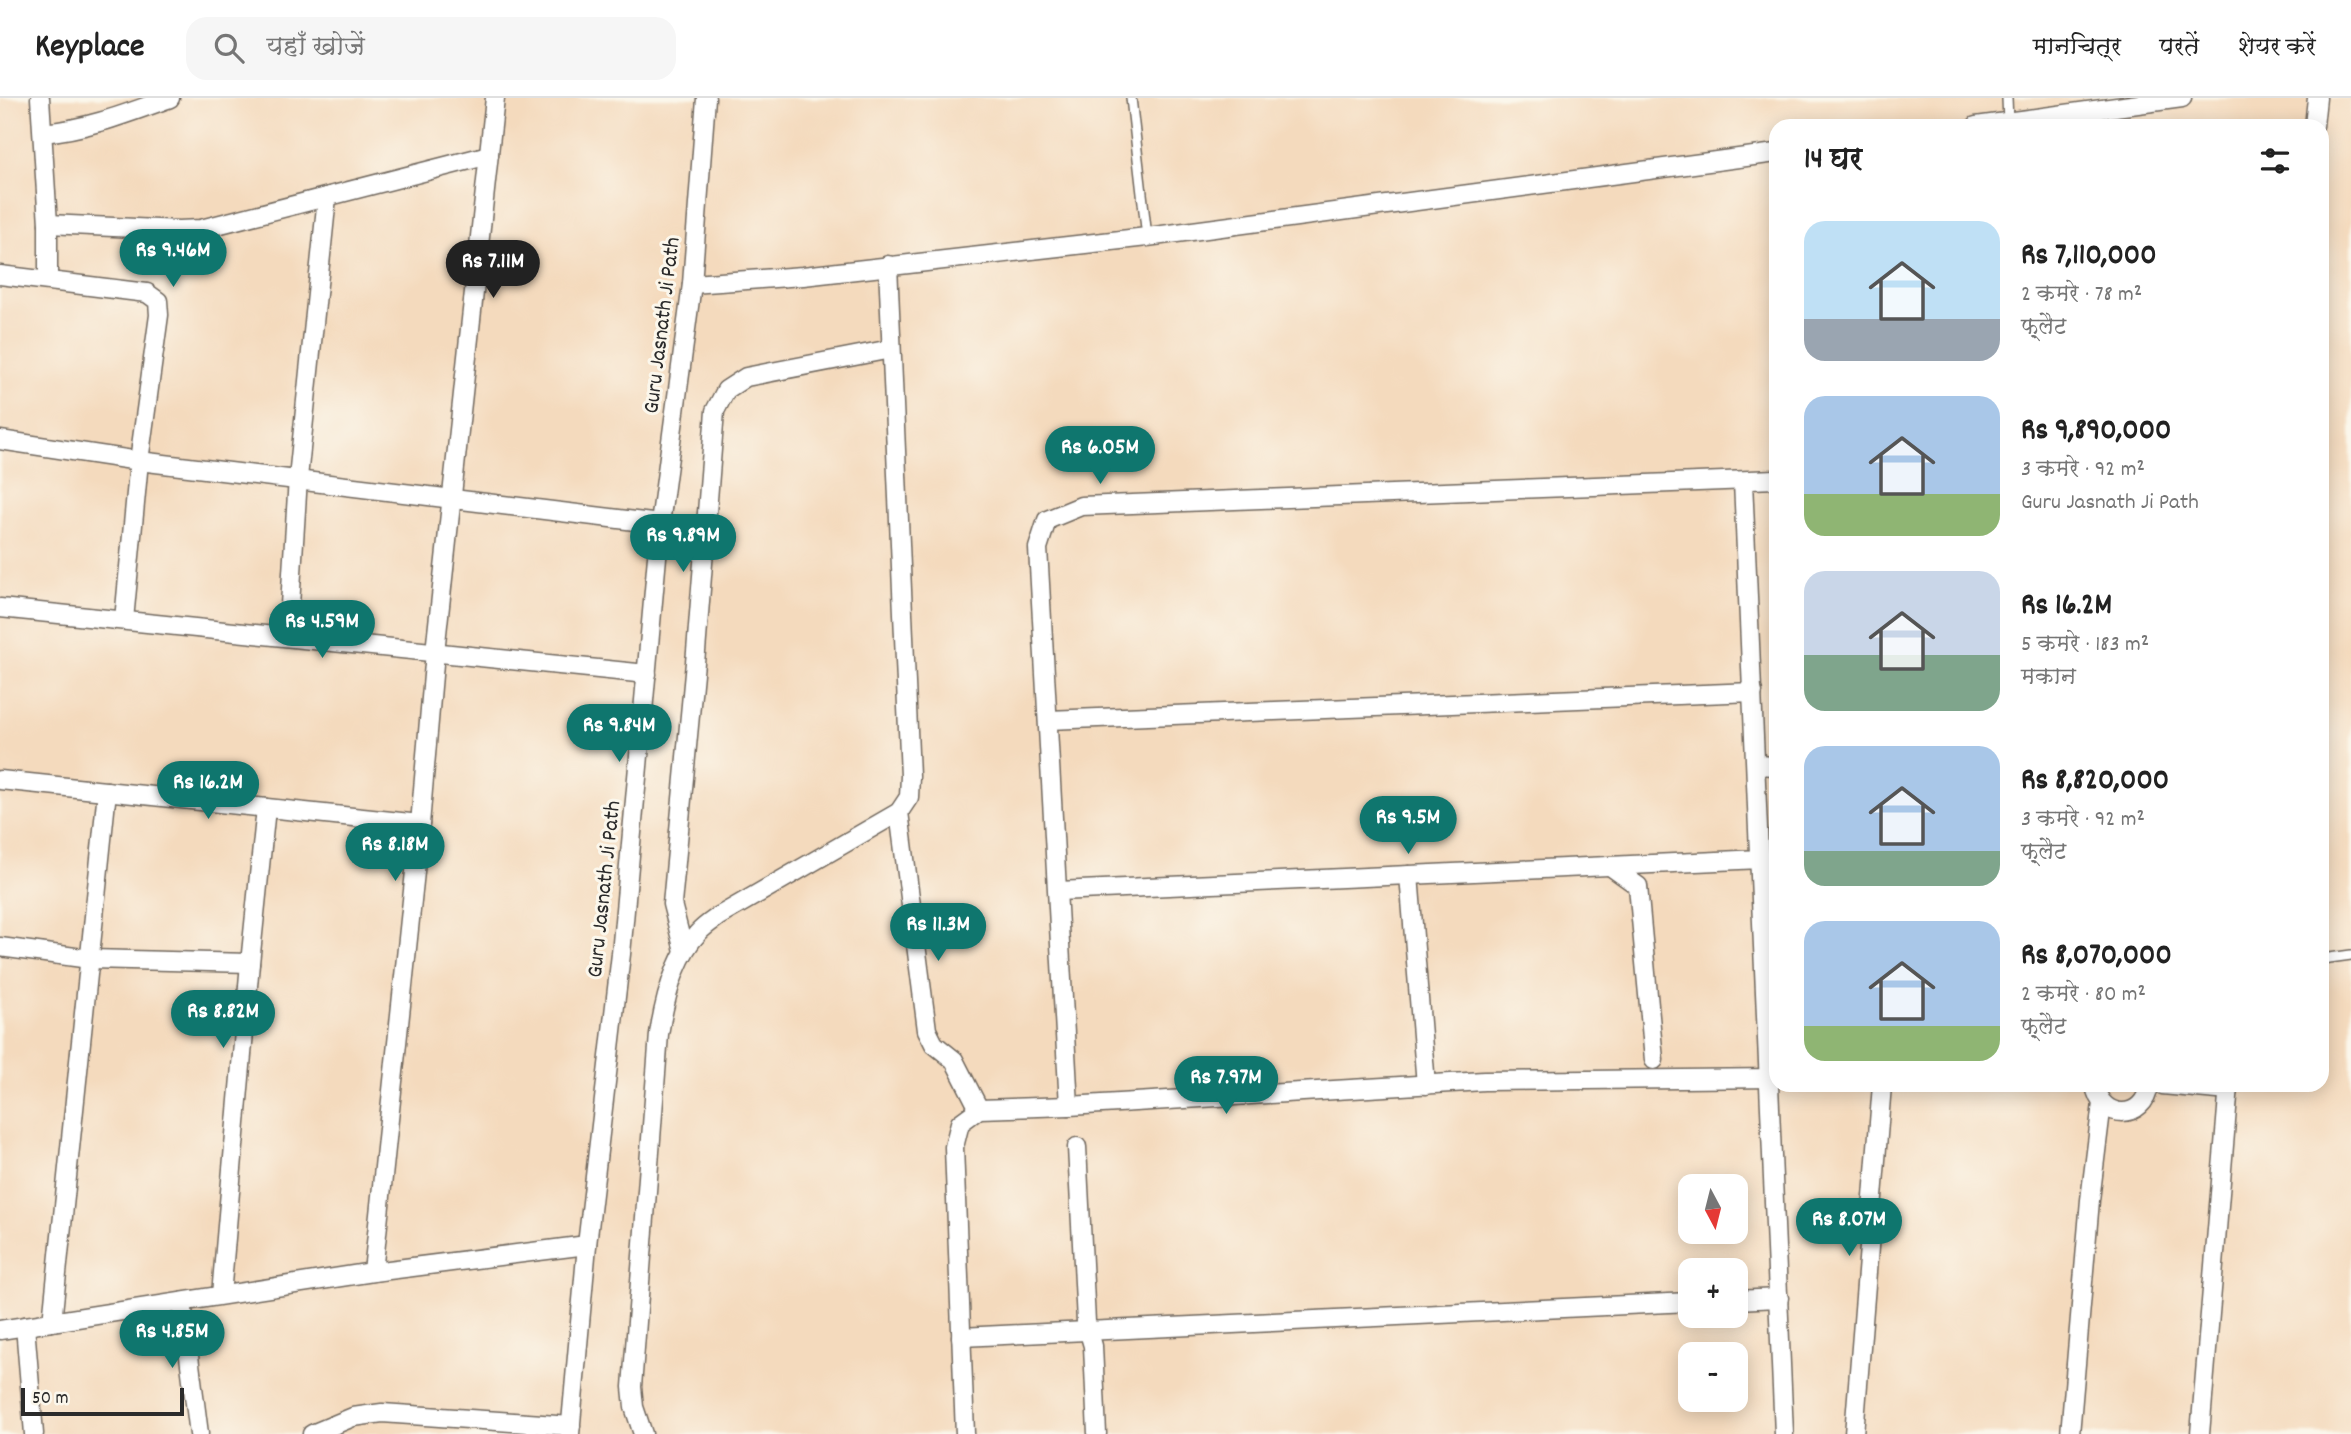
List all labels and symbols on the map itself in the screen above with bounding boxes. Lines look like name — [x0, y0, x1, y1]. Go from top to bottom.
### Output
pin: Rs 9.46M — [101, 230, 245, 289]
street label: Guru Jasnath Ji Path — [636, 235, 691, 416]
pin: Rs 7.11M — [421, 240, 565, 300]
pin: Rs 6.05M — [1028, 426, 1172, 486]
pin: Rs 9.89M — [611, 514, 755, 574]
pin: Rs 4.59M — [250, 601, 394, 660]
pin: Rs 9.84M — [547, 704, 691, 764]
pin: Rs 16.2M — [136, 762, 280, 821]
pin: Rs 9.5M — [1343, 796, 1473, 856]
street label: Guru Jasnath Ji Path — [580, 799, 631, 980]
pin: Rs 8.18M — [323, 824, 467, 883]
pin: Rs 11.3M — [866, 904, 1010, 963]
pin: Rs 8.82M — [151, 990, 295, 1050]
pin: Rs 7.97M — [1154, 1056, 1298, 1116]
north arrow — [1678, 1174, 1748, 1244]
pin: Rs 8.07M — [1777, 1198, 1921, 1258]
pin: Rs 4.85M — [100, 1310, 244, 1370]
scale bar — [21, 1385, 184, 1417]

